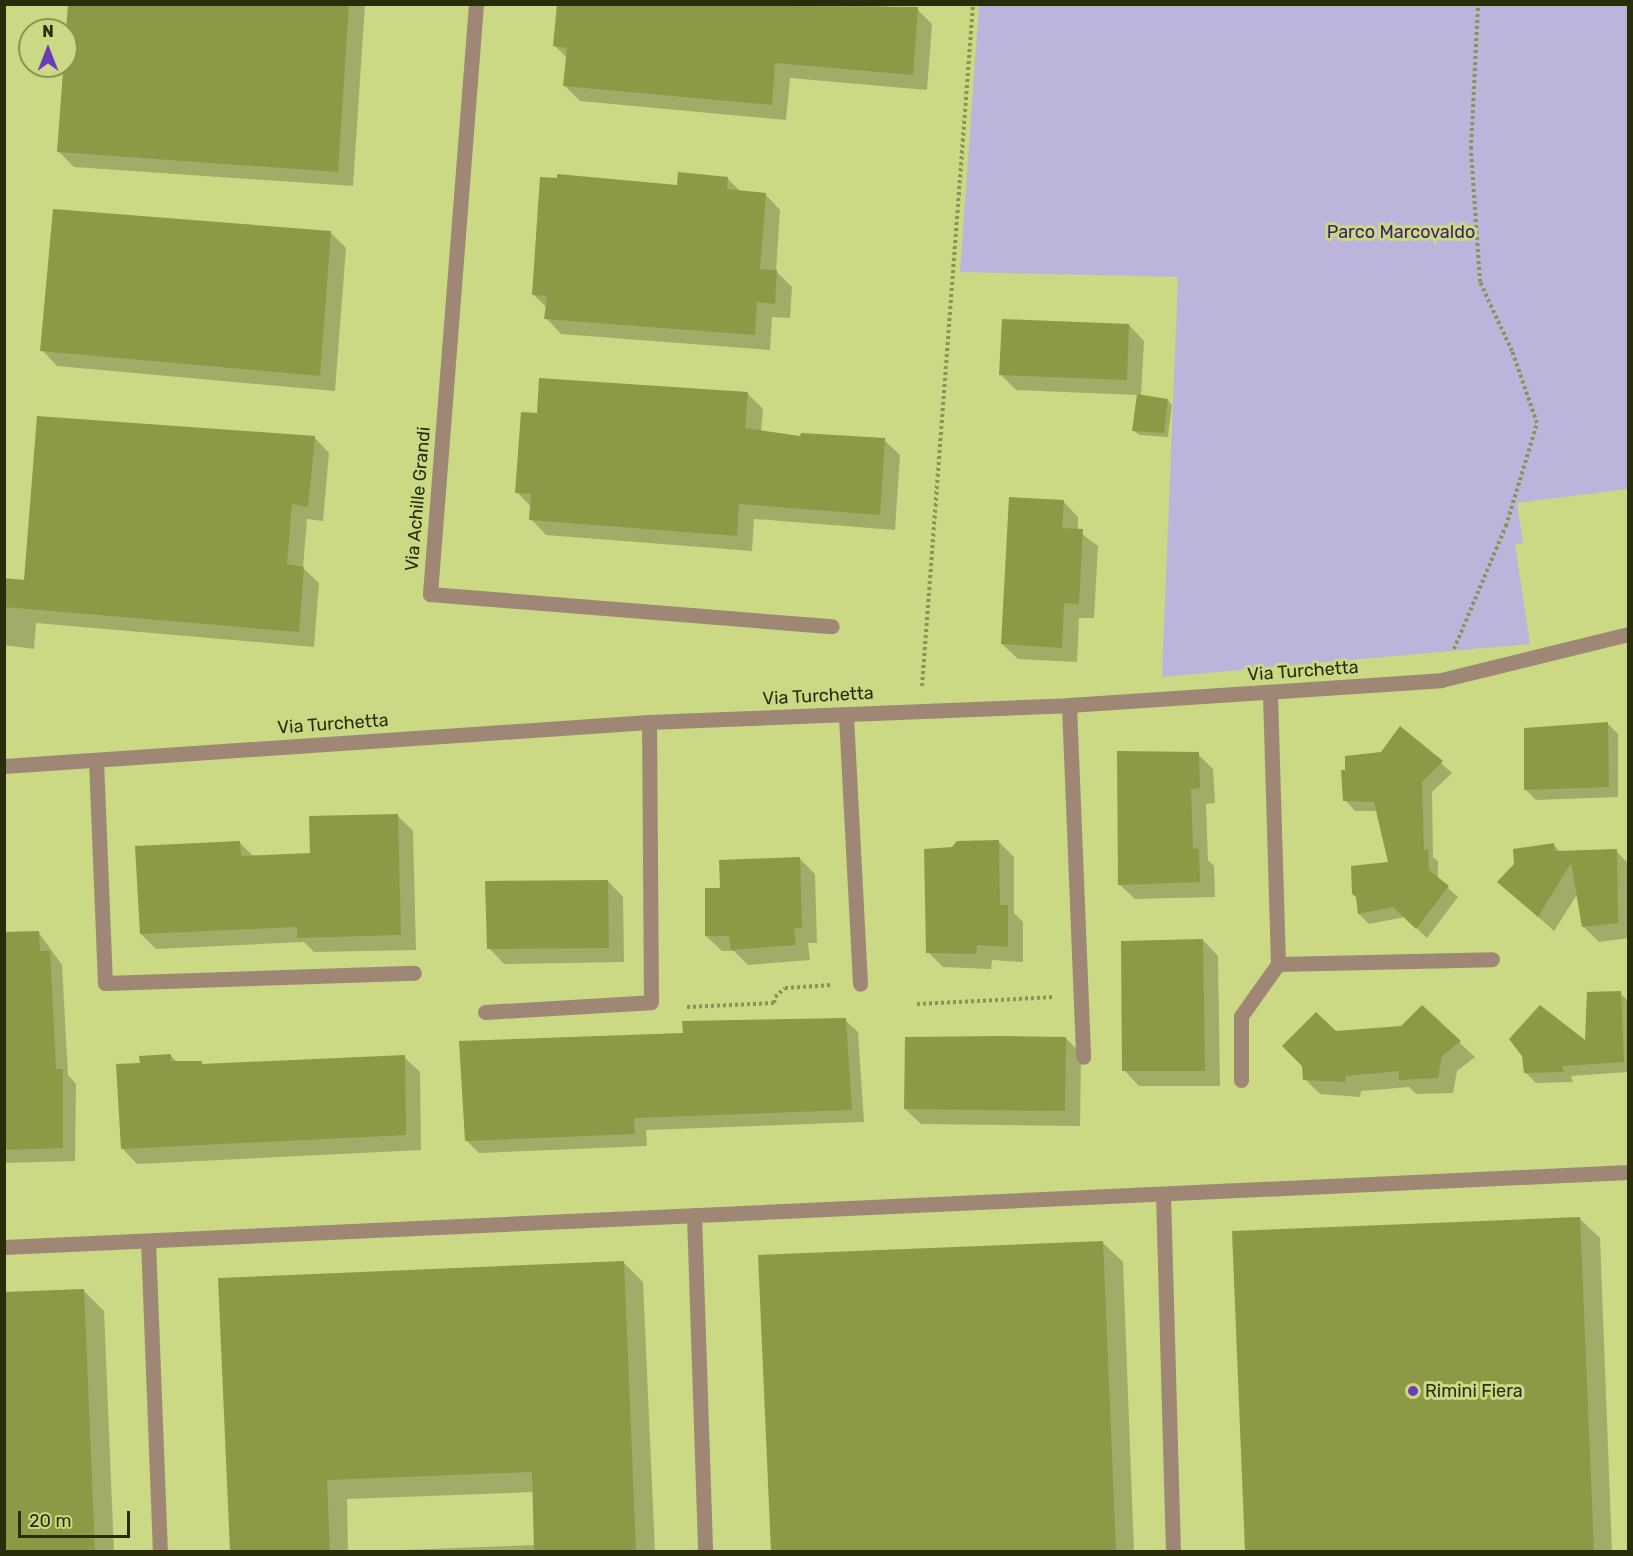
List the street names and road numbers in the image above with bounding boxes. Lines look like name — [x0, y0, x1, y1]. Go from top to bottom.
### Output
street label: Via Achille Grandi — [401, 425, 435, 573]
street label: Via Turchetta — [1246, 656, 1360, 686]
street label: Via Turchetta — [762, 682, 874, 710]
street label: Via Turchetta — [276, 709, 390, 739]

